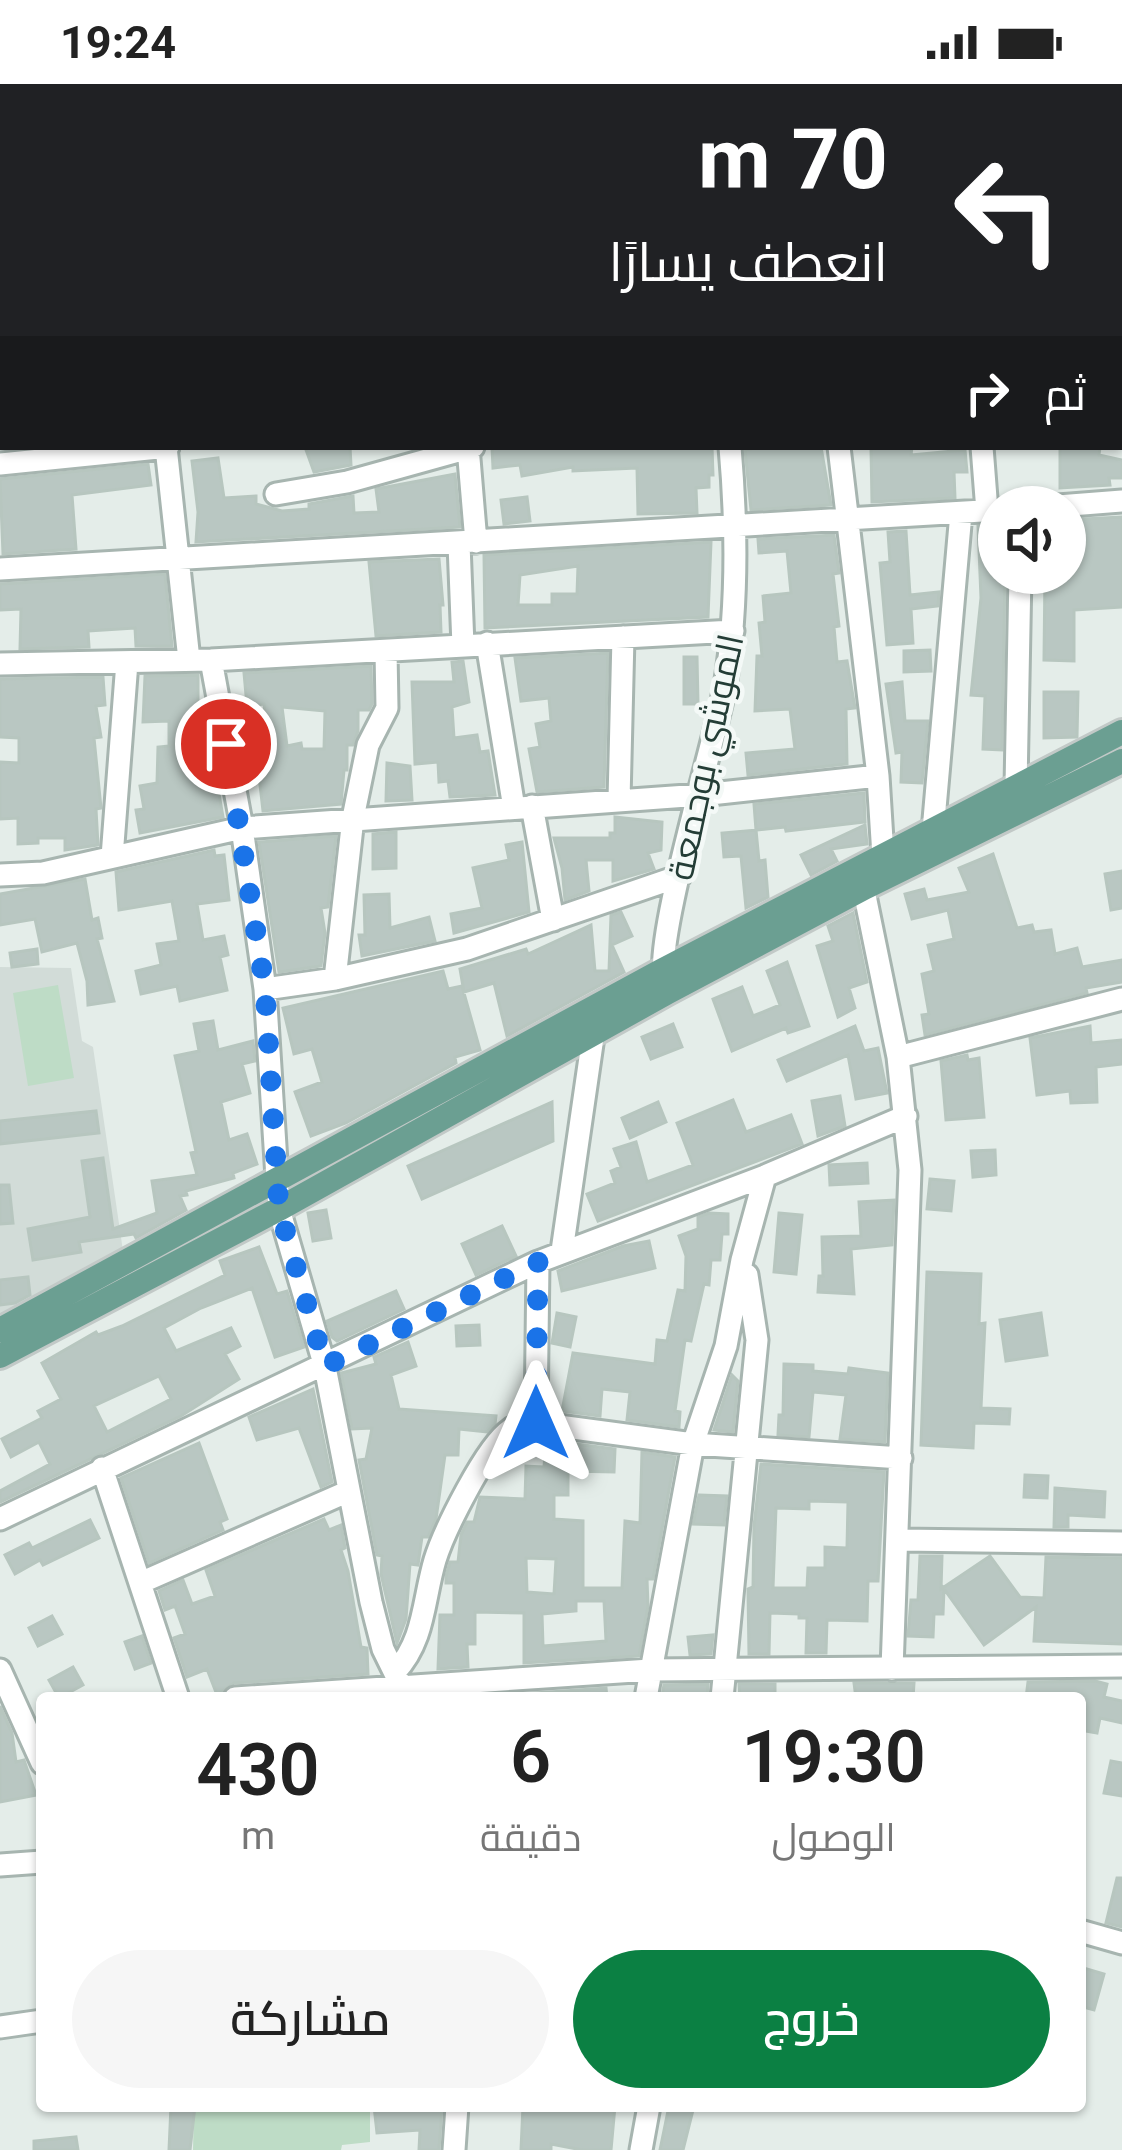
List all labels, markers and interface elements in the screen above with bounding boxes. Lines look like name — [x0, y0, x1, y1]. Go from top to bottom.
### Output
text: 19:24 — [60, 16, 176, 69]
text: 70 m — [698, 110, 888, 209]
icon: left — [930, 132, 1086, 288]
text: انعطف يسارًا — [608, 231, 888, 294]
icon: right — [954, 360, 1020, 426]
text: ثم — [1044, 368, 1086, 421]
map controls — [978, 486, 1086, 594]
button: sound — [978, 486, 1086, 594]
street label: الموشي بوجمعة — [659, 631, 757, 885]
pin — [175, 693, 277, 795]
icon: arrive — [193, 711, 259, 777]
position arrow — [473, 1360, 599, 1486]
text: 6 — [510, 1715, 551, 1800]
text: 19:30 — [742, 1715, 926, 1800]
text: 430 — [196, 1728, 320, 1813]
text: m — [241, 1813, 275, 1859]
text: دقيقة — [480, 1815, 581, 1861]
text: الوصول — [772, 1815, 896, 1861]
button: مشاركة — [72, 1950, 549, 2088]
button: خروج — [573, 1950, 1050, 2088]

